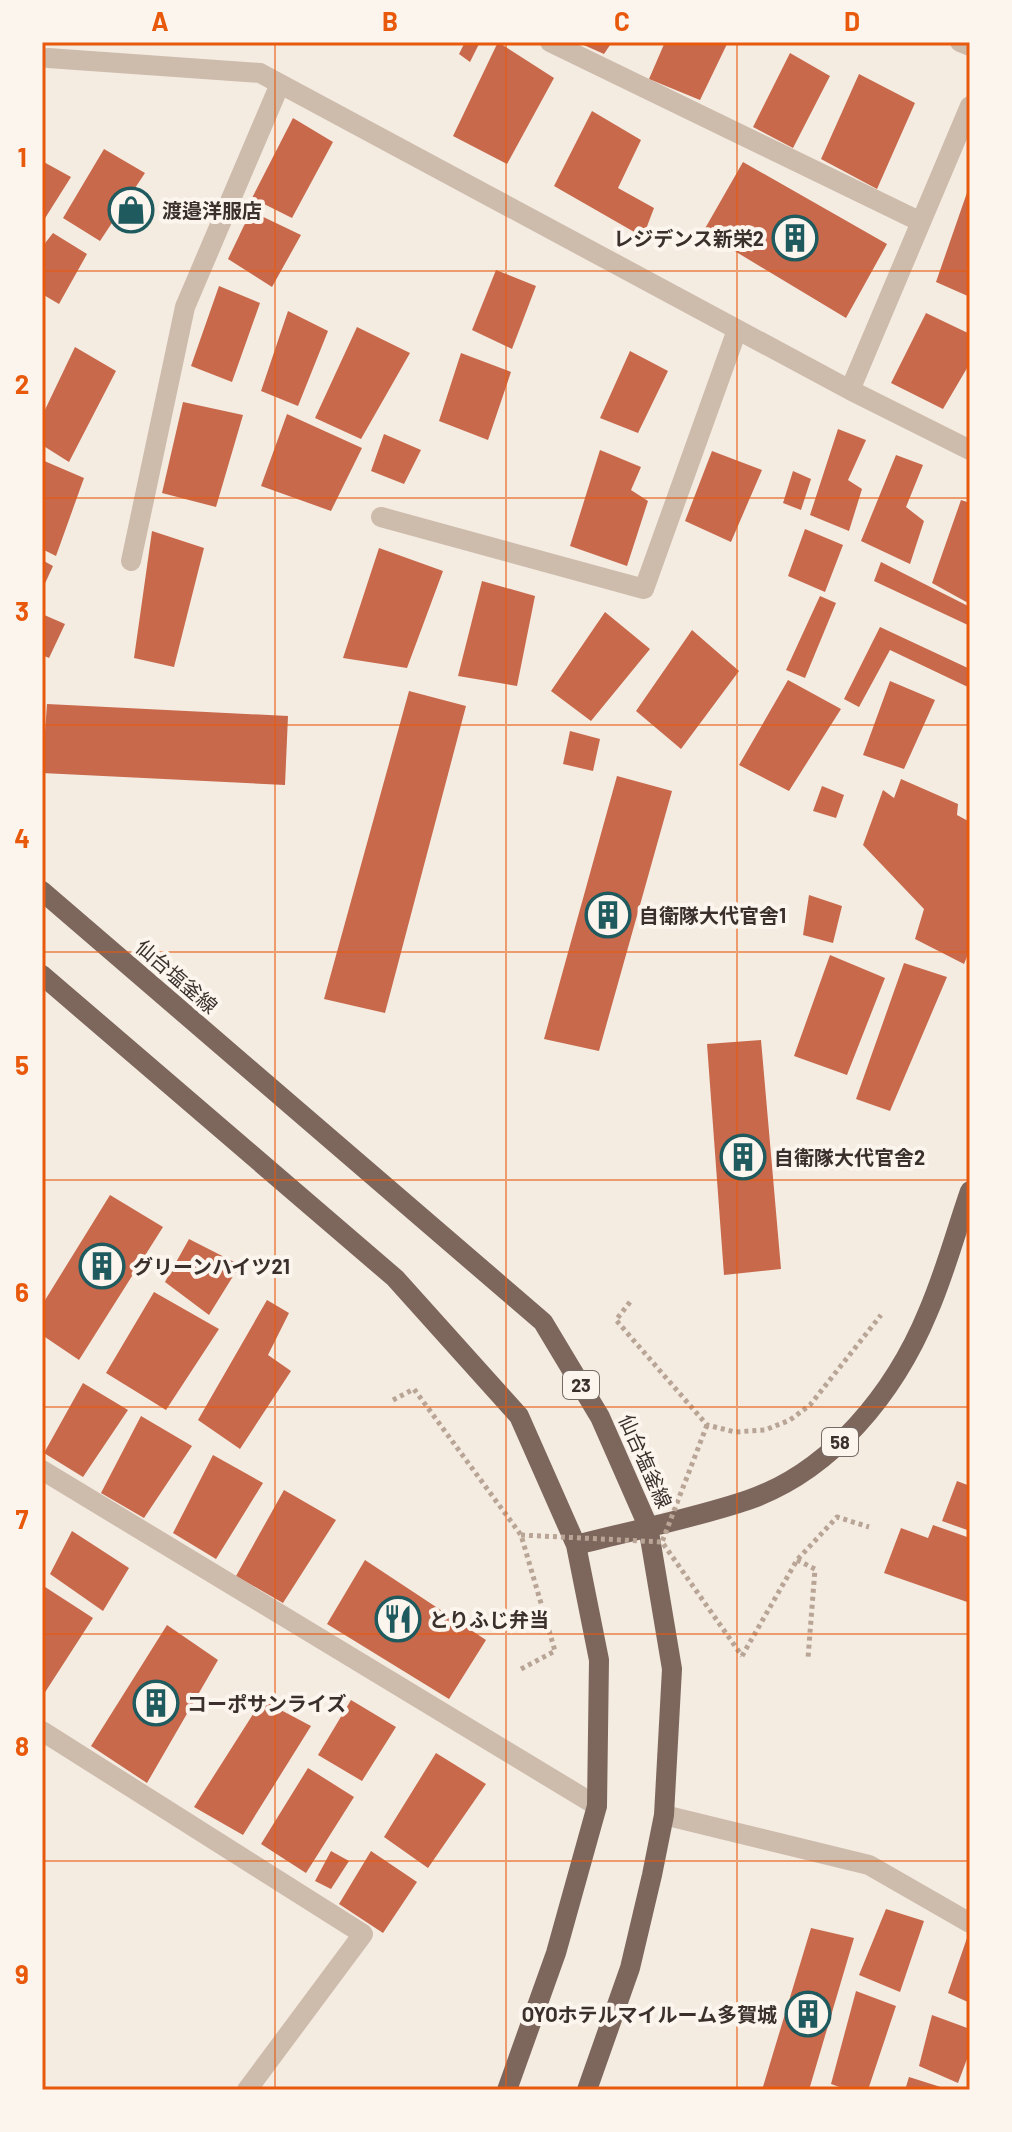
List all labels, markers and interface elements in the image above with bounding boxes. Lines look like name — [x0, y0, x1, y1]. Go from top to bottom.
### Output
text: A — [151, 5, 169, 36]
text: B — [382, 5, 398, 36]
text: C — [614, 5, 630, 36]
text: D — [844, 5, 860, 36]
text: 1 — [17, 141, 27, 172]
shop icon: 渡邉洋服店 — [107, 186, 155, 234]
place label: 渡邉洋服店 — [162, 198, 262, 222]
building icon: レジデンス新栄2 — [771, 214, 819, 262]
place label: レジデンス新栄2 — [613, 226, 764, 250]
text: 2 — [15, 368, 29, 399]
text: 3 — [15, 595, 29, 626]
text: 4 — [14, 822, 30, 853]
building icon: 自衛隊大代官舎1 — [584, 891, 632, 939]
place label: 自衛隊大代官舎1 — [639, 903, 786, 927]
street label: 仙台塩釜線 — [131, 934, 223, 1018]
text: 5 — [15, 1049, 29, 1080]
building icon: 自衛隊大代官舎2 — [719, 1133, 767, 1181]
place label: 自衛隊大代官舎2 — [774, 1145, 925, 1169]
building icon: グリーンハイツ21 — [78, 1242, 126, 1290]
place label: グリーンハイツ21 — [133, 1254, 290, 1278]
text: 6 — [15, 1276, 29, 1307]
road number: 23 — [563, 1371, 599, 1399]
street label: 仙台塩釜線 — [615, 1410, 677, 1512]
road number: 58 — [822, 1428, 858, 1456]
text: 7 — [16, 1503, 29, 1534]
restaurant icon: とりふじ弁当 — [374, 1595, 422, 1643]
place label: とりふじ弁当 — [429, 1607, 549, 1631]
building icon: コーポサンライズ — [132, 1679, 180, 1727]
place label: コーポサンライズ — [187, 1691, 346, 1715]
text: 8 — [15, 1730, 29, 1761]
text: 9 — [15, 1958, 29, 1989]
building icon: OYOホテルマイルーム多賀城 — [784, 1990, 832, 2038]
place label: OYOホテルマイルーム多賀城 — [522, 2002, 777, 2026]

